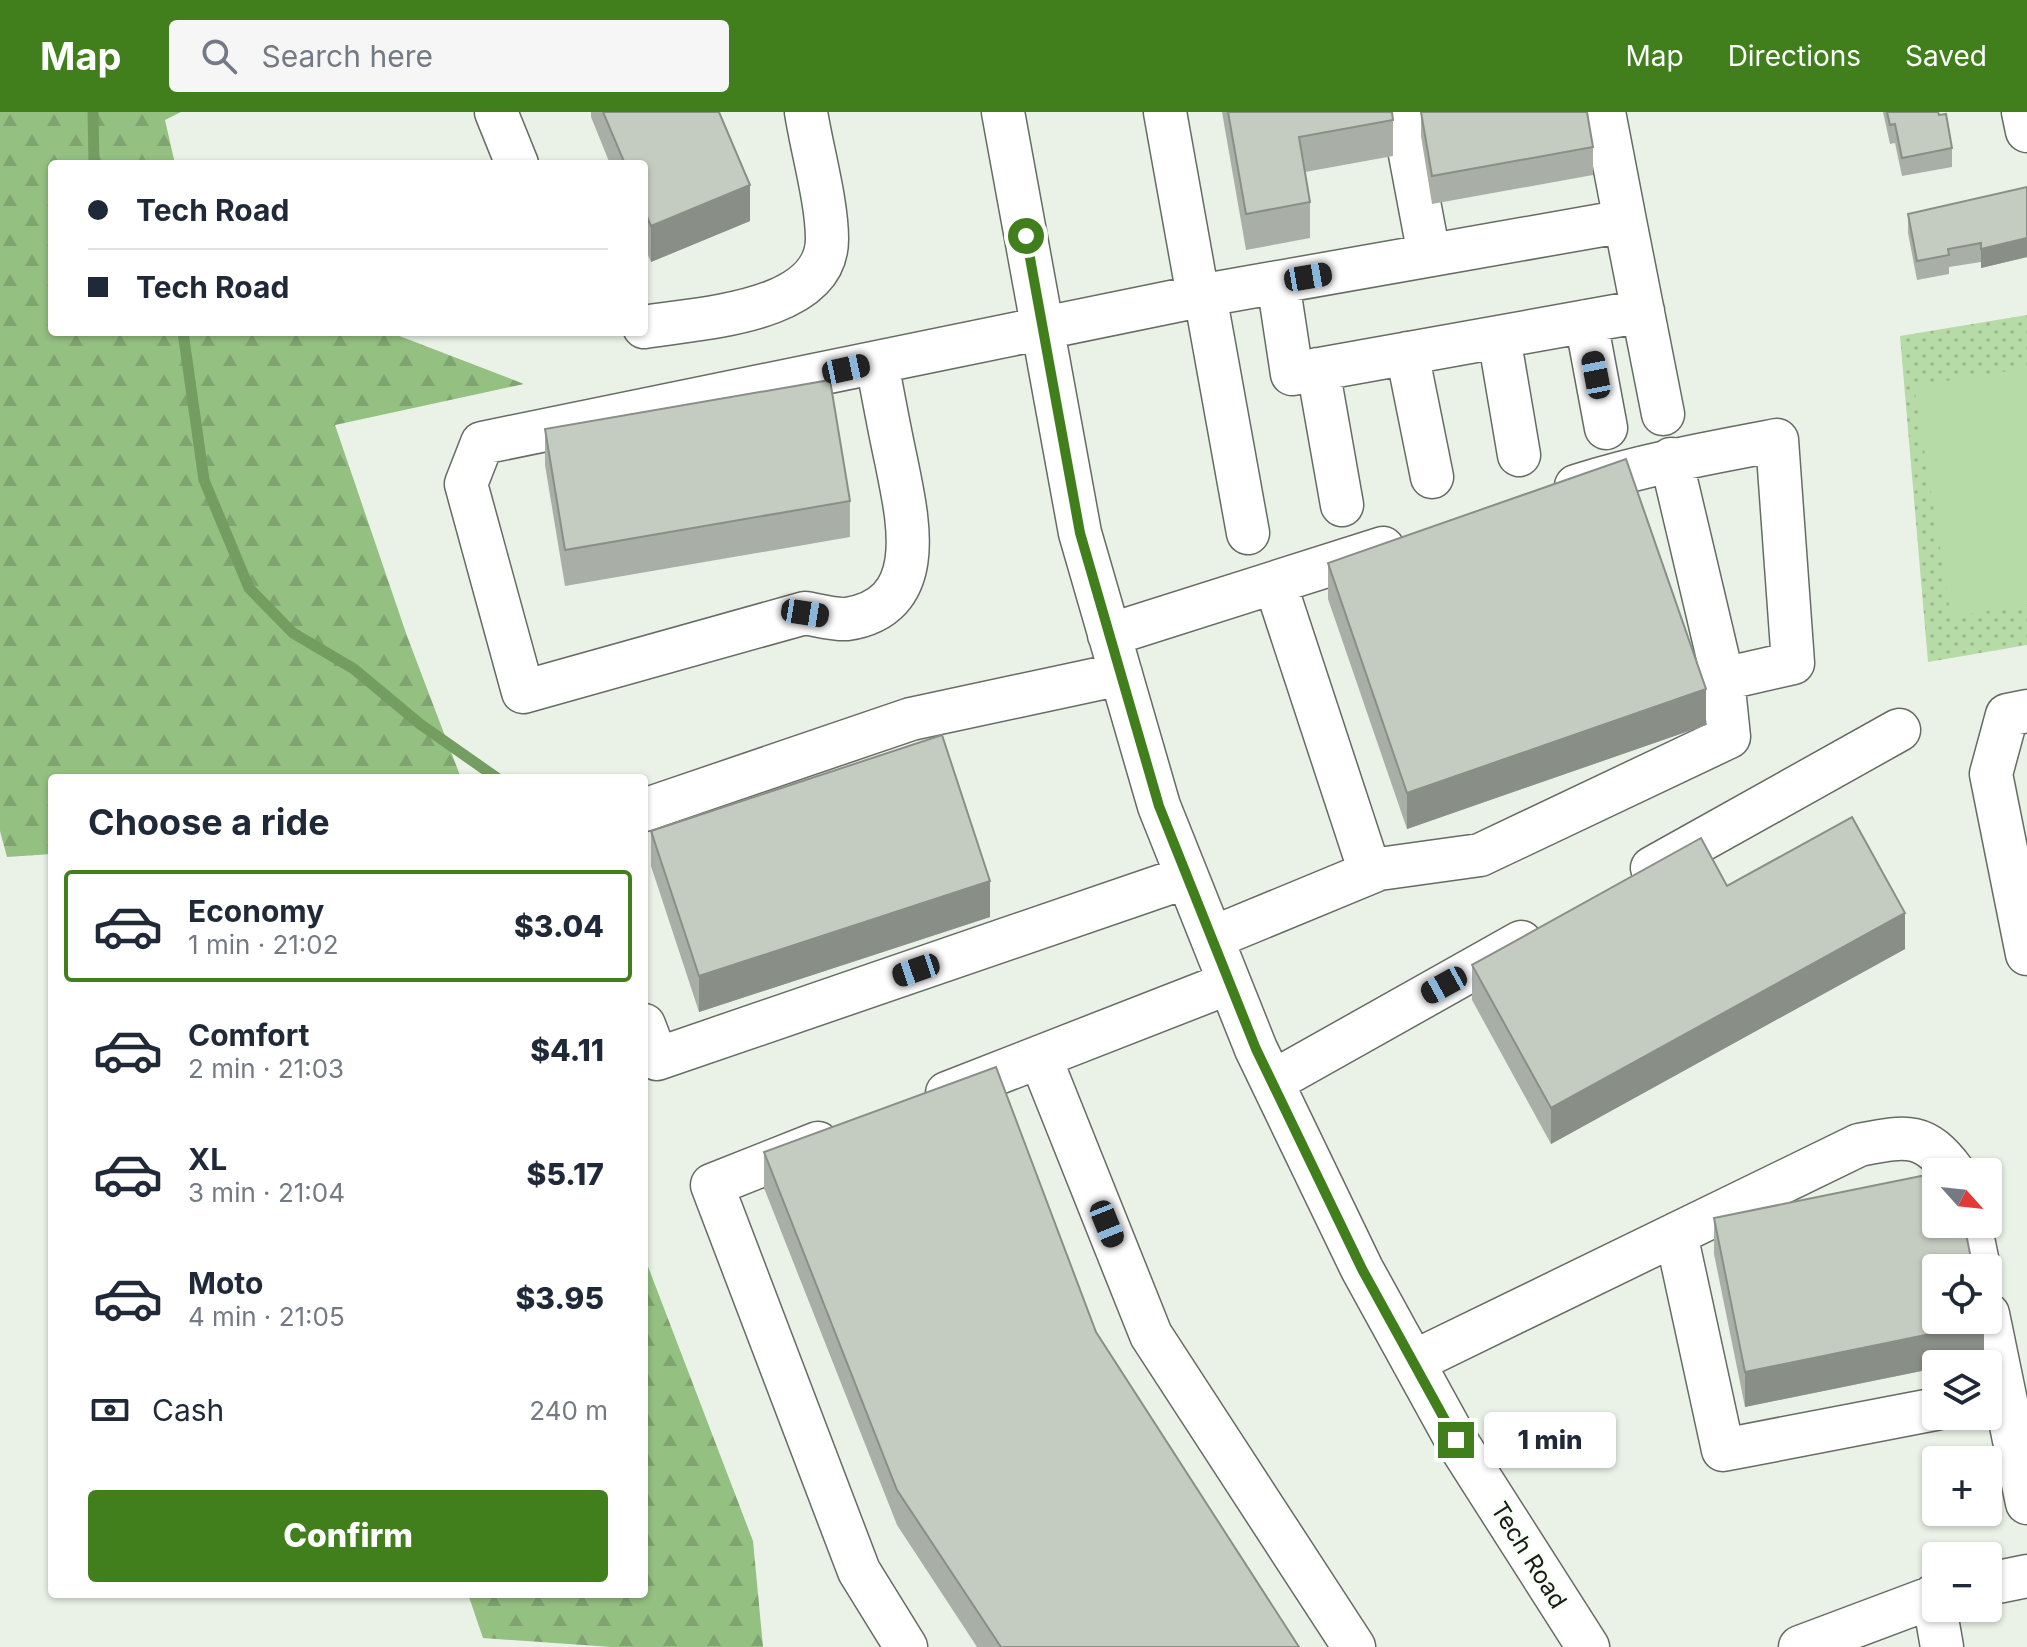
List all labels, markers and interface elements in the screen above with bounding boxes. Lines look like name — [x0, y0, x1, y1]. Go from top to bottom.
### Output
search box — [169, 20, 729, 92]
text: Map — [40, 33, 121, 79]
icon: search — [197, 34, 241, 78]
text: Search here — [261, 38, 433, 74]
text: Map — [1625, 39, 1684, 73]
text: Directions — [1728, 39, 1861, 73]
text: Saved — [1905, 39, 1987, 73]
text: Tech Road — [136, 192, 289, 228]
route start — [1008, 218, 1044, 254]
car — [1282, 261, 1334, 293]
text: Tech Road — [136, 269, 289, 305]
car — [1580, 349, 1612, 401]
car — [820, 352, 872, 386]
car — [779, 597, 831, 629]
text: Choose a ride — [88, 800, 330, 844]
icon: car — [92, 890, 164, 962]
text: Economy — [188, 893, 324, 929]
text: $3.04 — [514, 908, 604, 944]
text: 1 min · 21:02 — [188, 929, 339, 960]
car — [889, 951, 943, 989]
car — [1417, 963, 1471, 1007]
icon: car — [92, 1014, 164, 1086]
text: Comfort — [188, 1017, 309, 1053]
text: $4.11 — [530, 1032, 604, 1068]
text: 2 min · 21:03 — [188, 1053, 344, 1084]
icon: car — [92, 1138, 164, 1210]
text: XL — [188, 1141, 227, 1177]
text: $5.17 — [527, 1156, 604, 1192]
north arrow — [1922, 1158, 2002, 1238]
map controls — [1922, 1158, 2002, 1622]
text: 3 min · 21:04 — [188, 1177, 345, 1208]
car — [1087, 1197, 1127, 1251]
button: locate — [1922, 1254, 2002, 1334]
icon: car — [92, 1262, 164, 1334]
text: Moto — [188, 1265, 263, 1301]
text: $3.95 — [516, 1280, 604, 1316]
text: 4 min · 21:05 — [188, 1301, 345, 1332]
button: layers — [1922, 1350, 2002, 1430]
icon: cash — [88, 1388, 132, 1432]
text: Cash — [152, 1392, 224, 1428]
text: 240 m — [529, 1395, 608, 1426]
callout: 1 min — [1484, 1412, 1616, 1468]
route end — [1438, 1422, 1474, 1458]
text: 1 min — [1517, 1424, 1583, 1455]
button: + — [1922, 1446, 2002, 1526]
button: Confirm — [88, 1490, 608, 1582]
street label: Tech Road — [1485, 1496, 1573, 1614]
button: − — [1922, 1542, 2002, 1622]

